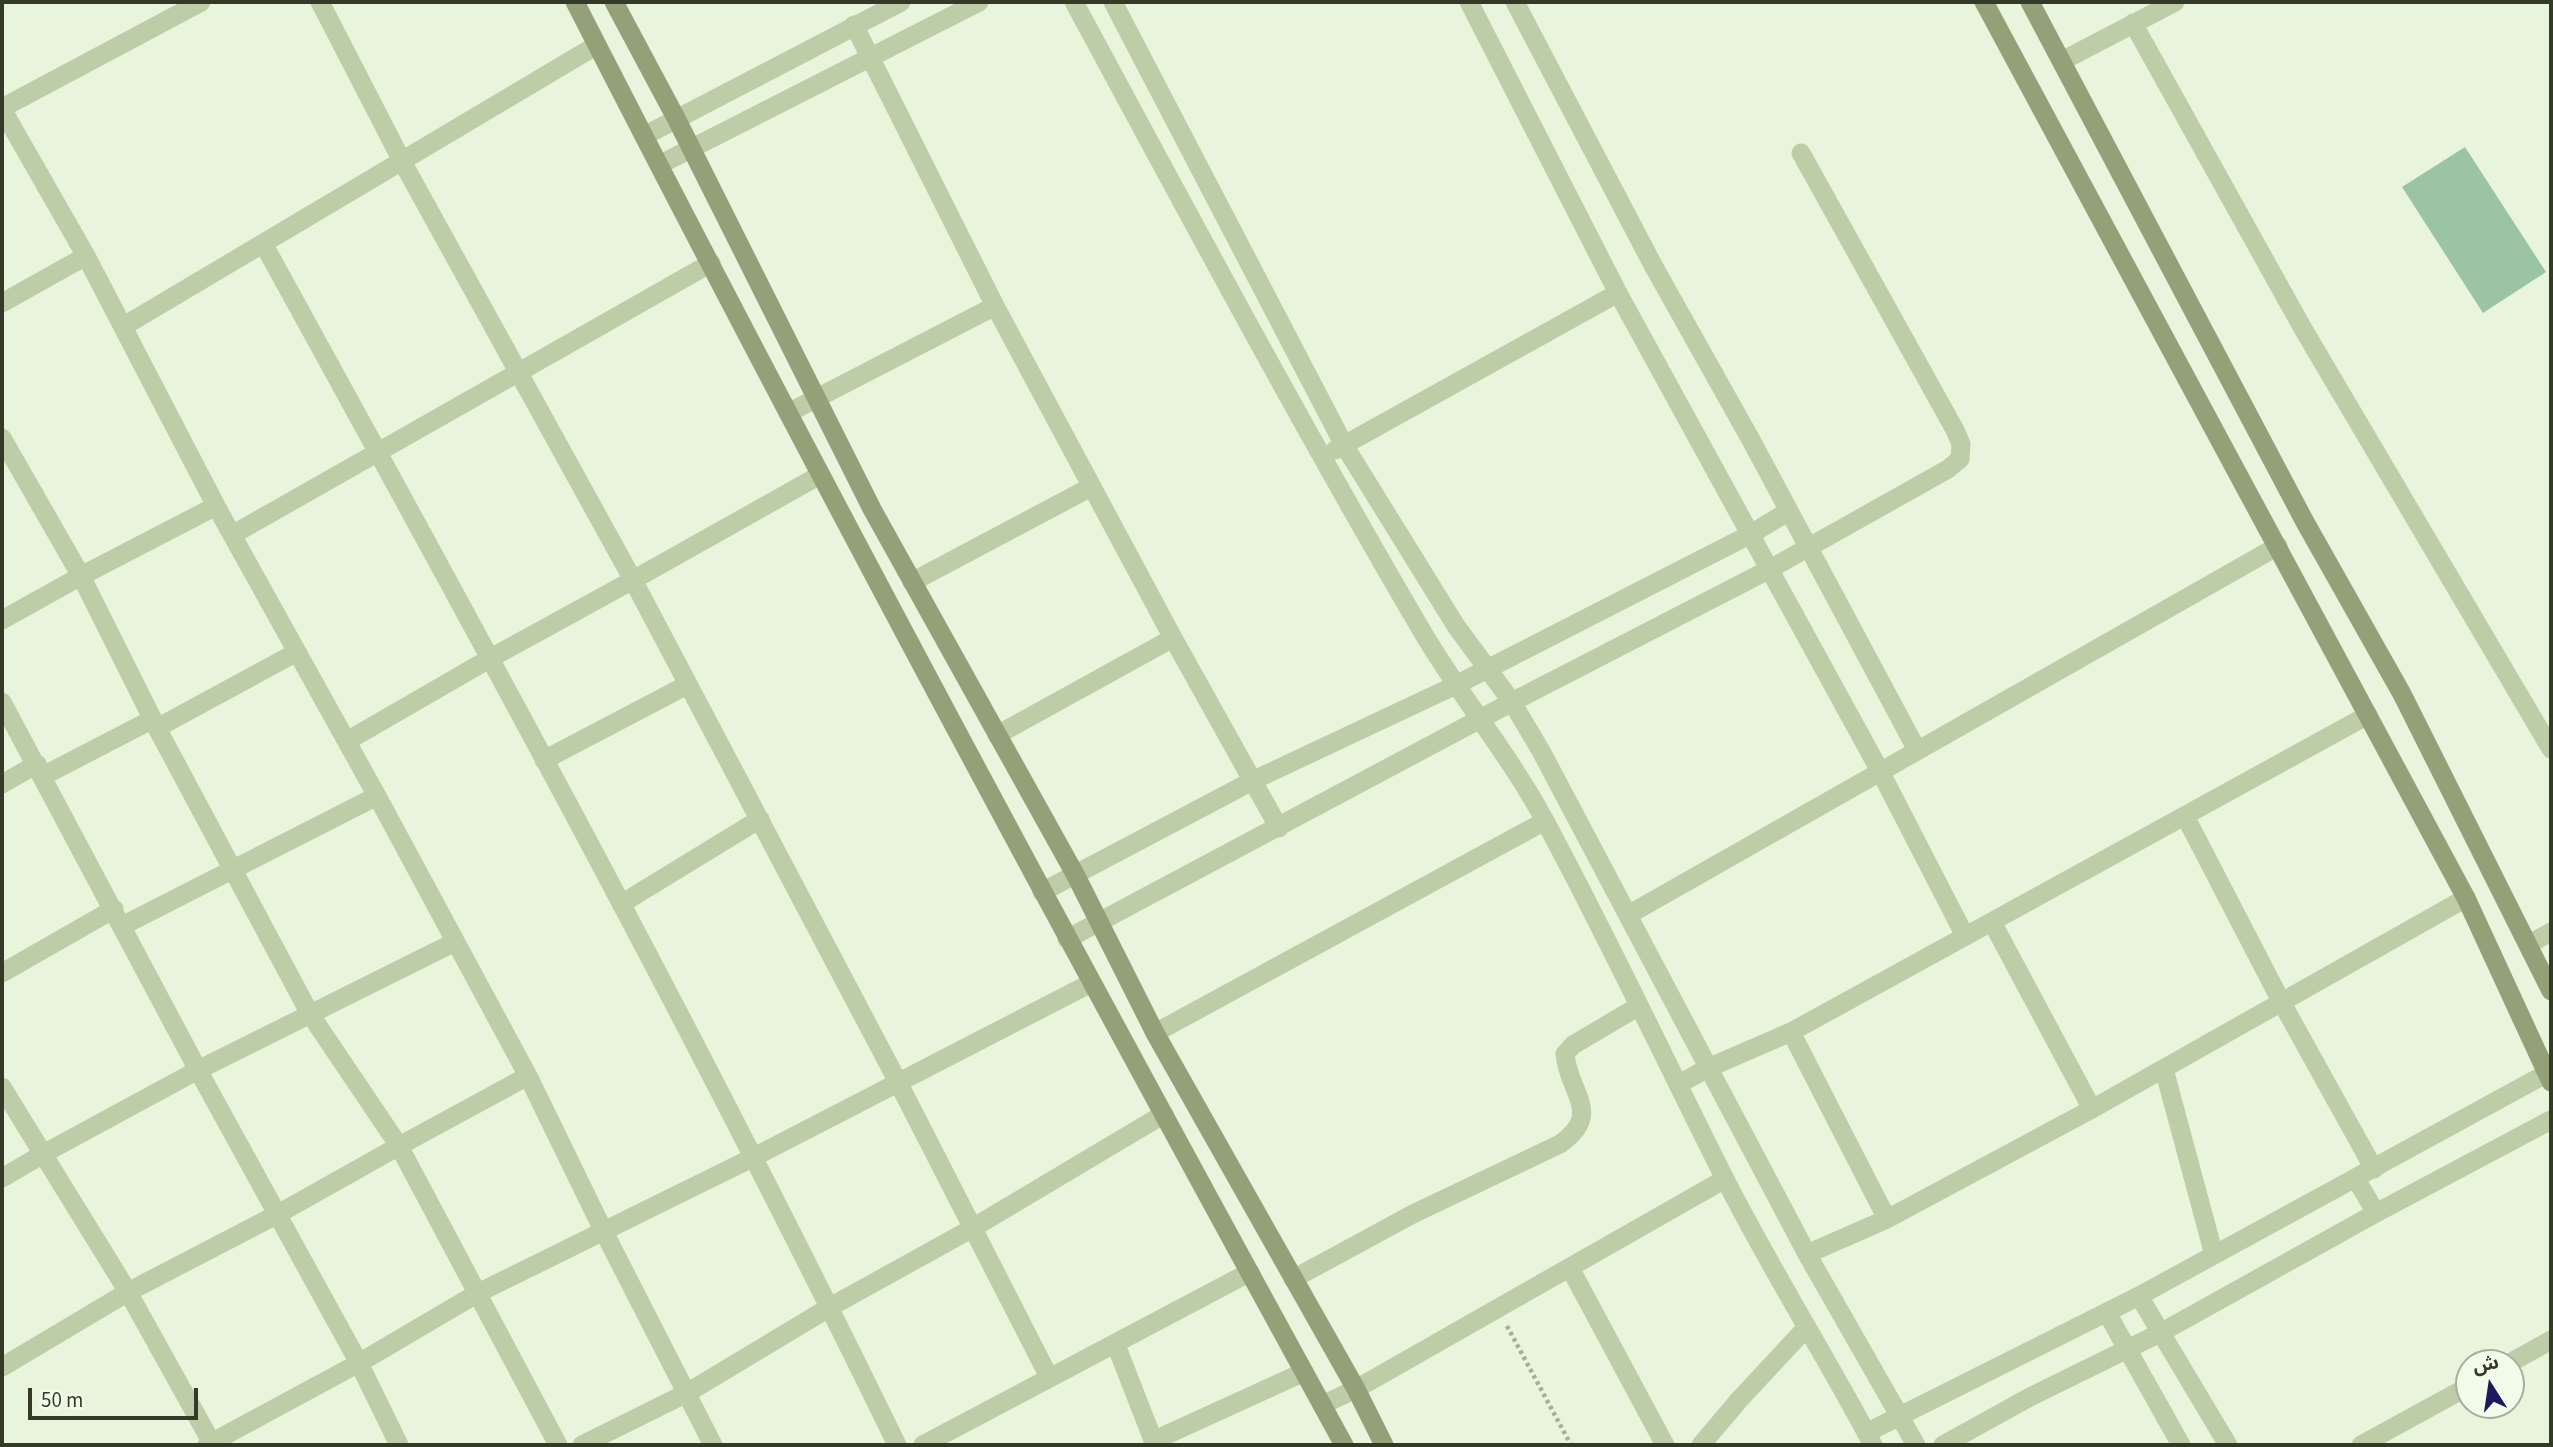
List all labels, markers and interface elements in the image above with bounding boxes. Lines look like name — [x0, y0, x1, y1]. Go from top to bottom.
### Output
north arrow — [2455, 1349, 2525, 1419]
text: ش — [2470, 1349, 2501, 1381]
scale bar — [32, 1374, 201, 1418]
text: 50 m — [41, 1385, 83, 1415]

